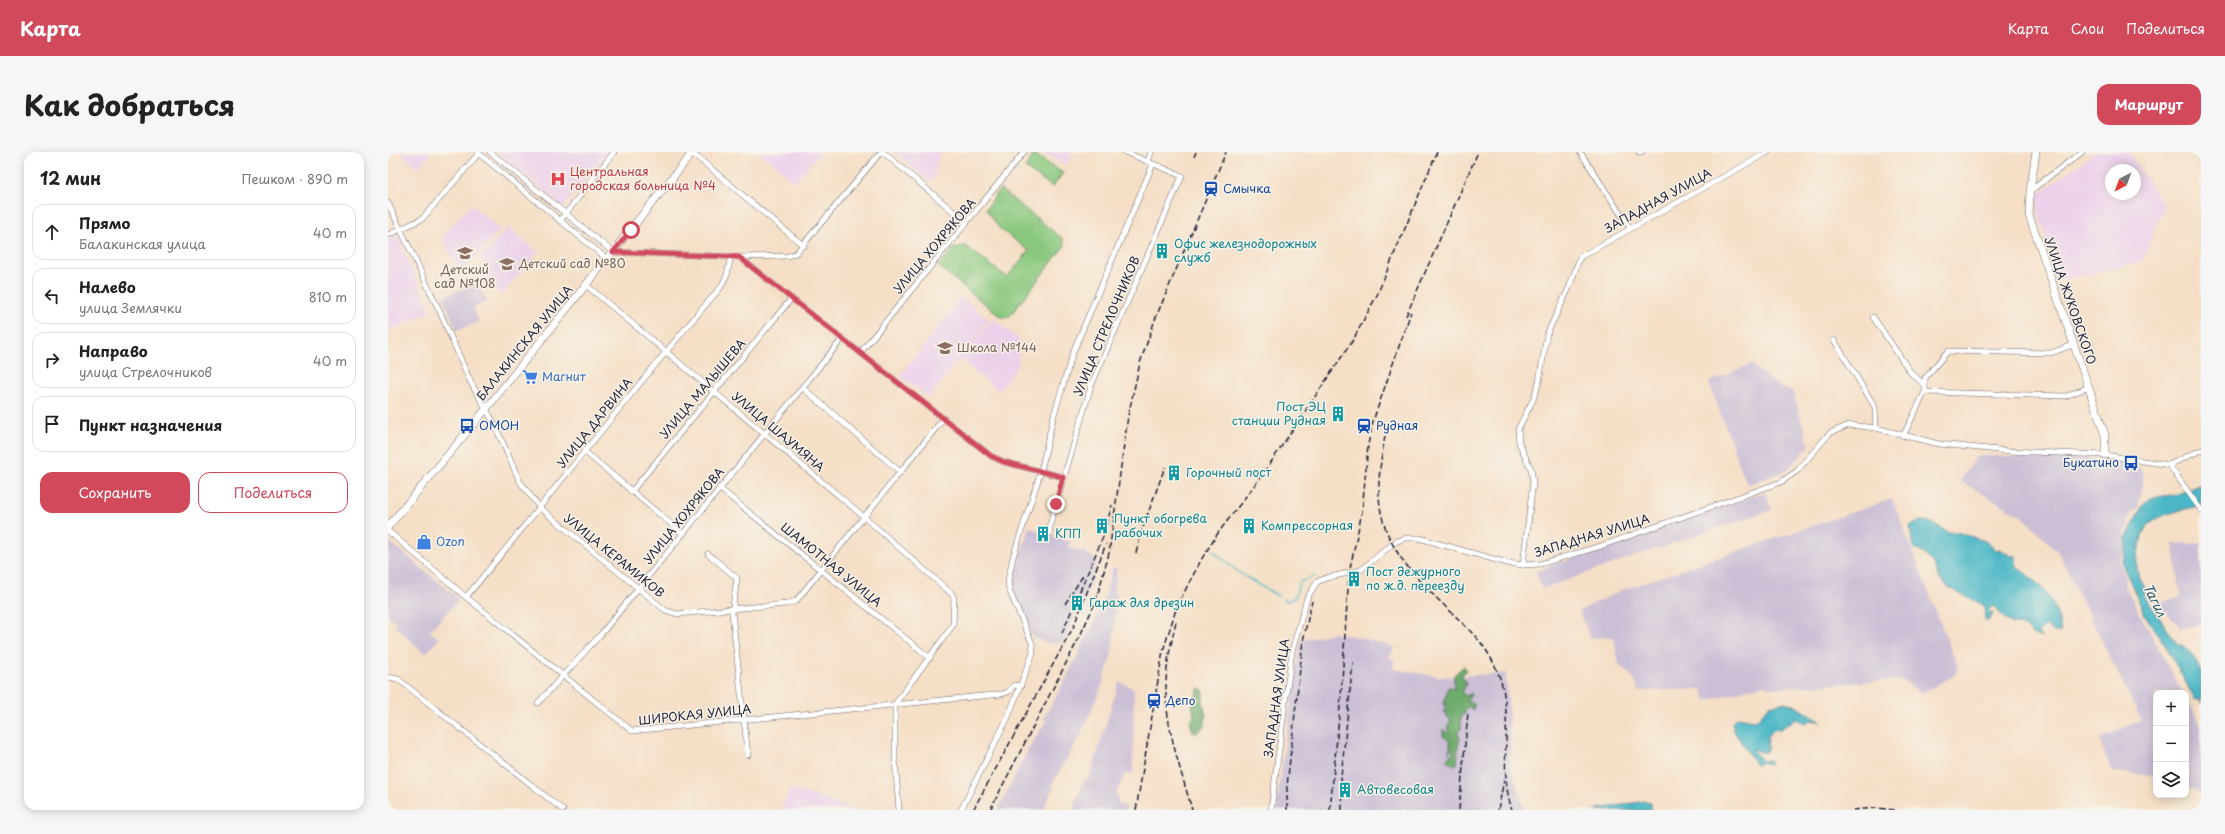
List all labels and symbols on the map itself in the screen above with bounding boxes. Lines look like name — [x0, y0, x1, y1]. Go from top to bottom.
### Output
place label: Центральная городская больница №4 — [570, 162, 716, 194]
street label: ЗАПАДНАЯ УЛИЦА — [1601, 163, 1714, 237]
north arrow — [2105, 164, 2141, 200]
hospital icon: Центральная городская больница №4 — [549, 170, 567, 188]
place label: Смычка — [1223, 179, 1271, 197]
station icon: Смычка — [1202, 180, 1220, 198]
street label: УЛИЦА ХОХРЯКОВА — [889, 194, 980, 297]
route start — [622, 221, 640, 239]
place label: Офис железнодорожных служб — [1174, 234, 1317, 266]
street label: УЛИЦА ЖУКОВСКОГО — [2041, 234, 2101, 367]
building icon: Офис железнодорожных служб — [1153, 242, 1171, 260]
school or university icon: Детский сад №108 — [456, 244, 474, 262]
street label: УЛИЦА СТРЕЛОЧНИКОВ — [1068, 253, 1144, 398]
place label: Детский сад №80 — [518, 254, 626, 272]
school or university icon: Детский сад №80 — [498, 255, 516, 273]
place label: Детский сад №108 — [434, 260, 496, 292]
street label: БАЛАКИНСКАЯ УЛИЦА — [472, 281, 577, 404]
street label: УЛИЦА МАЛЫШЕВА — [655, 334, 750, 442]
place label: Школа №144 — [957, 338, 1037, 356]
school or university icon: Школа №144 — [936, 339, 954, 357]
place label: Магнит — [542, 367, 587, 385]
supermarket icon: Магнит — [521, 368, 539, 386]
street label: УЛИЦА ДАРВИНА — [552, 373, 636, 471]
street label: УЛИЦА ШАУМЯНА — [728, 387, 829, 475]
place label: Пост ЭЦ станции Рудная — [1232, 397, 1327, 429]
building icon: Пост ЭЦ станции Рудная — [1329, 405, 1347, 423]
place label: ОМОН — [479, 416, 519, 434]
place label: Рудная — [1376, 416, 1418, 434]
bus stop icon: ОМОН — [458, 417, 476, 435]
station icon: Рудная — [1355, 417, 1373, 435]
place label: Букатино — [2063, 453, 2119, 471]
bus stop icon: Букатино — [2122, 454, 2140, 472]
street label: УЛИЦА ХОХРЯКОВА — [639, 463, 728, 568]
place label: Горочный пост — [1186, 463, 1271, 481]
building icon: Горочный пост — [1165, 464, 1183, 482]
route end — [1047, 495, 1065, 513]
street label: УЛИЦА КЕРАМИКОВ — [561, 509, 669, 601]
place label: Пункт обогрева рабочих — [1114, 509, 1208, 541]
street label: ЗАПАДНАЯ УЛИЦА — [1532, 509, 1652, 561]
place label: Компрессорная — [1261, 516, 1353, 534]
building icon: Пункт обогрева рабочих — [1093, 517, 1111, 535]
building icon: Компрессорная — [1240, 517, 1258, 535]
street label: ШАМОТНАЯ УЛИЦА — [777, 518, 886, 611]
place label: КПП — [1055, 524, 1081, 542]
building icon: КПП — [1034, 525, 1052, 543]
place label: Ozon — [436, 532, 465, 550]
shop icon: Ozon — [415, 533, 433, 551]
place label: Пост дежурного по ж.д. переезду — [1366, 562, 1465, 594]
building icon: Пост дежурного по ж.д. переезду — [1345, 570, 1363, 588]
water label: Тагил — [2139, 580, 2172, 620]
place label: Гараж для дрезин — [1089, 593, 1194, 611]
building icon: Гараж для дрезин — [1068, 594, 1086, 612]
street label: ЗАПАДНАЯ УЛИЦА — [1259, 637, 1293, 758]
place label: Депо — [1165, 691, 1196, 709]
station icon: Депо — [1145, 692, 1163, 710]
street label: ШИРОКАЯ УЛИЦА — [638, 699, 752, 729]
place label: Автовесовая — [1357, 780, 1434, 798]
building icon: Автовесовая — [1336, 781, 1354, 799]

